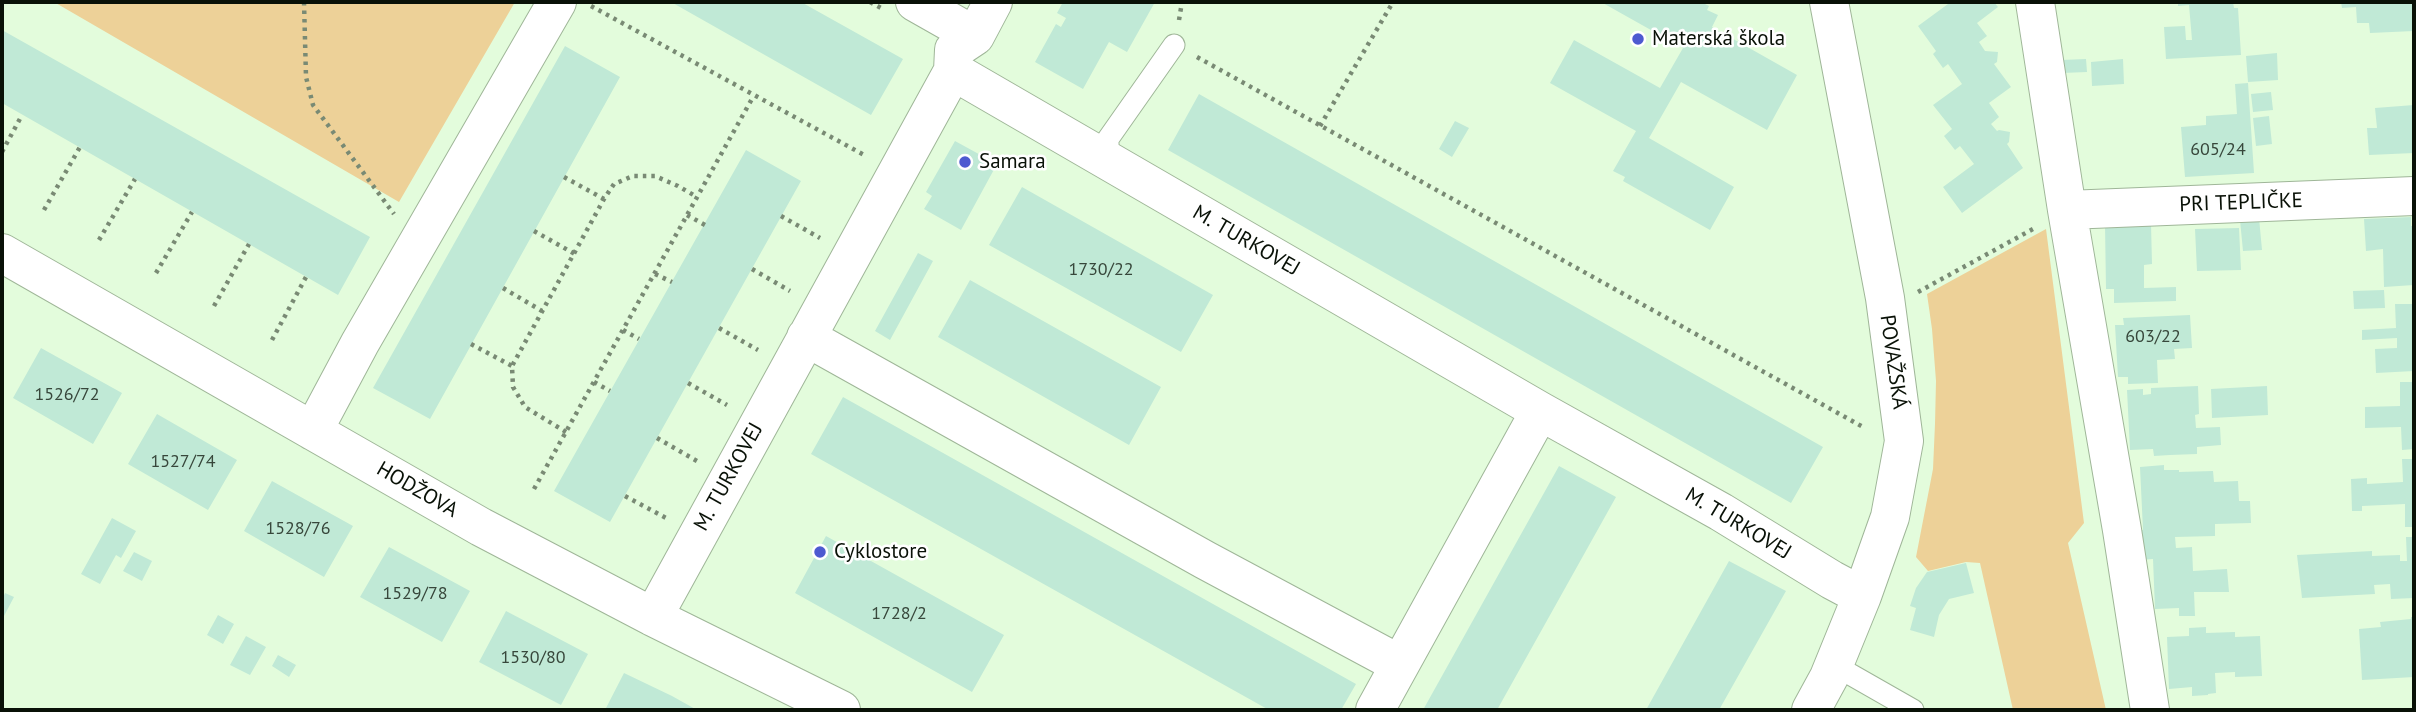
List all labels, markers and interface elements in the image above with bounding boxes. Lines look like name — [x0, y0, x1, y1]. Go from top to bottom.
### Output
place label: Materská škola — [1652, 26, 1785, 52]
marker: Materská škola — [1630, 31, 1646, 47]
house number: 605/24 — [2190, 139, 2246, 161]
place label: Samara — [979, 149, 1046, 175]
marker: Samara — [957, 154, 973, 170]
street label: PRI TEPLIČKE — [2179, 188, 2303, 218]
street label: M. TURKOVEJ — [1188, 200, 1304, 282]
house number: 1730/22 — [1068, 259, 1134, 281]
street label: POVAŽSKÁ — [1874, 313, 1912, 411]
house number: 603/22 — [2125, 326, 2181, 348]
house number: 1526/72 — [34, 384, 100, 406]
street label: M. TURKOVEJ — [689, 419, 769, 535]
house number: 1527/74 — [150, 451, 216, 473]
street label: HODŽOVA — [372, 457, 462, 523]
street label: M. TURKOVEJ — [1680, 482, 1796, 566]
house number: 1528/76 — [265, 518, 331, 540]
place label: Cyklostore — [834, 539, 927, 565]
marker: Cyklostore — [812, 544, 828, 560]
house number: 1529/78 — [382, 583, 448, 605]
house number: 1728/2 — [871, 603, 927, 625]
house number: 1530/80 — [500, 647, 566, 669]

